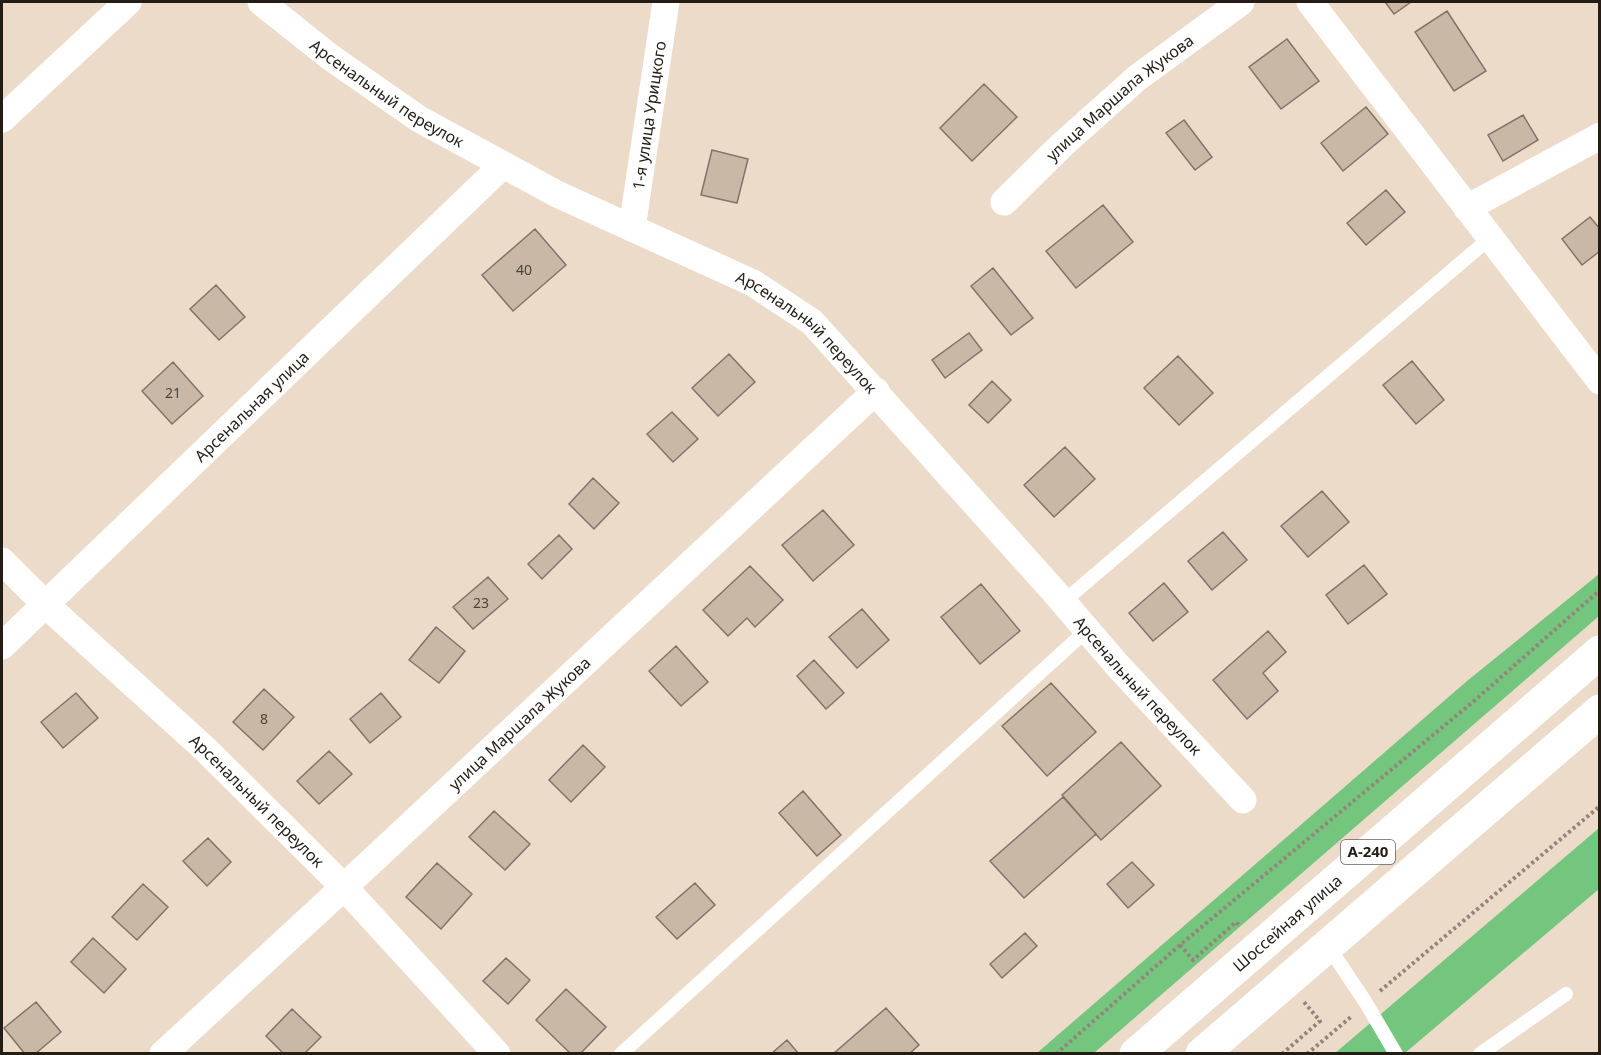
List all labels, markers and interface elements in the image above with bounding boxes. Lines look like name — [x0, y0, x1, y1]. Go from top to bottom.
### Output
street label: улица Маршала Жукова — [1041, 29, 1198, 166]
street label: Арсенальный переулок — [305, 34, 468, 153]
street label: 1-я улица Урицкого — [627, 39, 671, 191]
house number: 40 — [516, 260, 532, 279]
street label: Арсенальный переулок — [733, 266, 882, 399]
street label: Арсенальная улица — [190, 346, 314, 467]
house number: 21 — [165, 383, 181, 402]
house number: 23 — [473, 593, 489, 612]
street label: Арсенальный переулок — [1069, 611, 1207, 760]
street label: улица Маршала Жукова — [444, 652, 595, 795]
house number: 8 — [260, 709, 268, 728]
street label: Арсенальный переулок — [185, 729, 329, 872]
road number: А-240 — [1341, 840, 1395, 864]
street label: Шоссейная улица — [1228, 870, 1346, 976]

